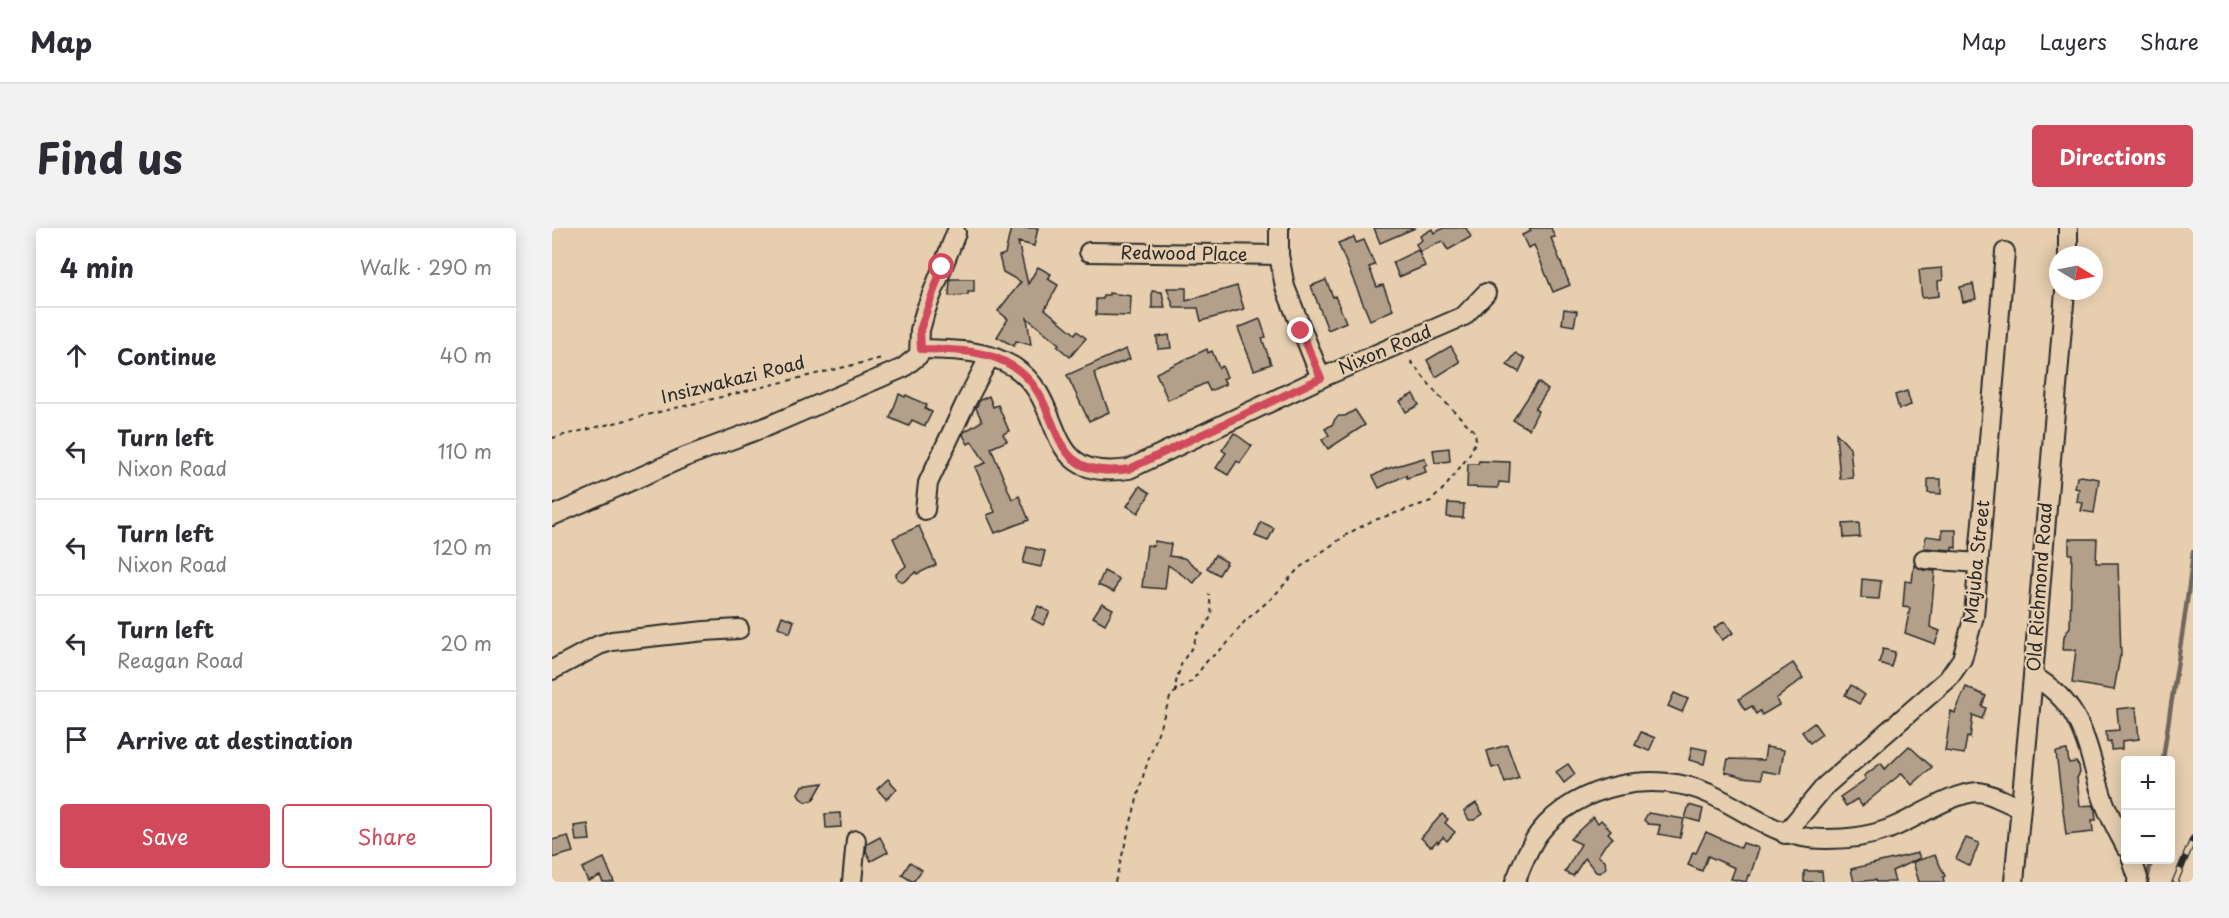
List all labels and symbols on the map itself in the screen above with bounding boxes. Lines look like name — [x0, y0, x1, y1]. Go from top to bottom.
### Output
street label: Redwood Place — [1120, 238, 1248, 267]
north arrow — [2049, 246, 2103, 300]
route start — [928, 253, 954, 279]
route end — [1287, 317, 1313, 343]
street label: Nixon Road — [1333, 317, 1435, 380]
street label: Insizwakazi Road — [658, 348, 808, 409]
street label: Majuba Street — [1956, 499, 1995, 625]
street label: Old Richmond Road — [2019, 501, 2058, 673]

